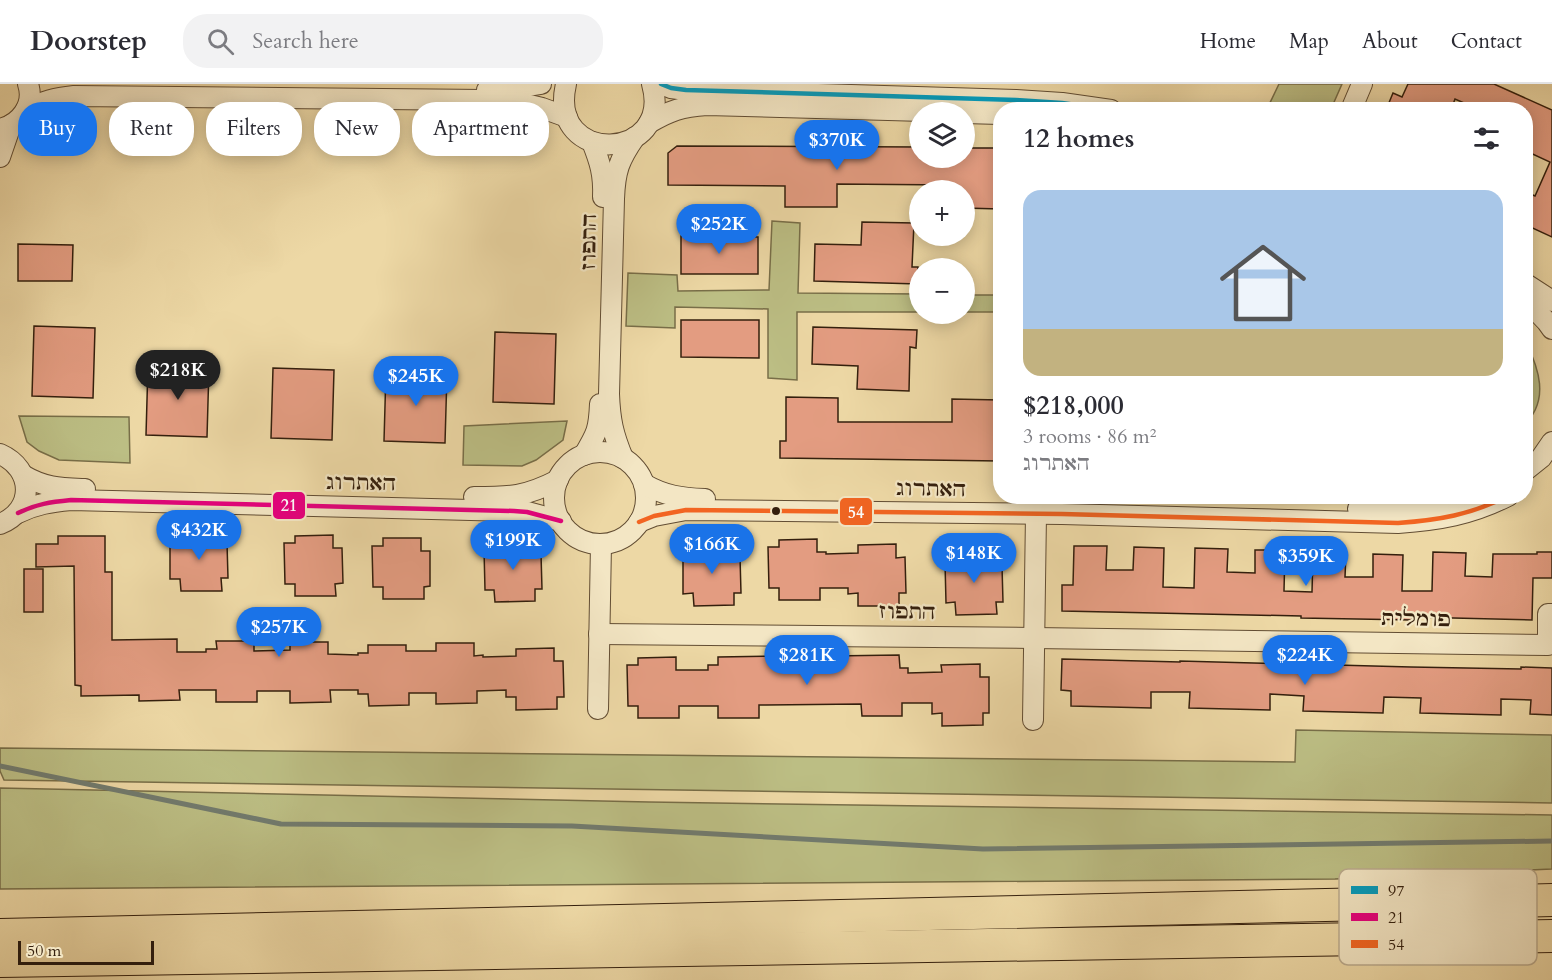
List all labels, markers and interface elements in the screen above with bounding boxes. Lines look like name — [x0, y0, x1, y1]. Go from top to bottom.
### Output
search box — [183, 14, 603, 68]
text: Doorstep — [30, 22, 147, 60]
icon: search — [204, 25, 237, 58]
text: Search here — [252, 26, 359, 56]
text: Home — [1200, 27, 1256, 56]
text: Map — [1289, 27, 1329, 56]
text: About — [1362, 27, 1418, 56]
text: Contact — [1451, 27, 1522, 56]
chip: Buy — [18, 102, 97, 156]
chip: Rent — [109, 102, 194, 156]
chip: Filters — [206, 102, 302, 156]
chip: New — [314, 102, 400, 156]
chip: Apartment — [412, 102, 549, 156]
map controls — [909, 102, 975, 324]
button: layers — [909, 102, 975, 168]
pin: $370K — [795, 120, 879, 171]
text: 12 homes — [1023, 121, 1134, 156]
icon: filters — [1470, 122, 1503, 155]
text: $370K — [808, 126, 866, 153]
button: + — [909, 180, 975, 246]
pin: $252K — [677, 204, 761, 255]
text: $252K — [690, 210, 748, 237]
street label: התפוז — [574, 213, 604, 271]
icon: home — [1209, 229, 1317, 337]
button: − — [909, 258, 975, 324]
pin: $218K — [136, 350, 220, 401]
text: $218K — [149, 356, 207, 383]
pin: $245K — [374, 356, 458, 407]
text: $245K — [387, 362, 445, 389]
text: $218,000 — [1023, 388, 1124, 423]
text: 3 rooms · 86 m² — [1023, 423, 1156, 450]
text: האתרוג — [1023, 450, 1090, 477]
street label: האתרוג — [326, 468, 396, 498]
street label: האתרוג — [896, 474, 966, 504]
line badge: 21 — [272, 491, 306, 520]
text: 21 — [281, 495, 297, 517]
line badge: 54 — [839, 497, 873, 526]
text: 54 — [848, 502, 864, 524]
unlabelled marker — [770, 505, 782, 517]
pin: $432K — [157, 510, 241, 561]
text: $432K — [170, 516, 228, 543]
pin: $199K — [471, 520, 555, 571]
pin: $166K — [670, 524, 754, 575]
text: $199K — [484, 526, 542, 553]
text: $166K — [683, 530, 741, 557]
pin: $148K — [932, 533, 1016, 584]
pin: $359K — [1264, 536, 1348, 587]
text: $148K — [945, 539, 1003, 566]
text: $359K — [1277, 542, 1335, 569]
street label: התפוז — [878, 597, 936, 627]
street label: פומלית — [1381, 604, 1451, 634]
pin: $257K — [237, 607, 321, 658]
text: $257K — [250, 613, 308, 640]
pin: $281K — [765, 635, 849, 686]
pin: $224K — [1263, 635, 1347, 686]
text: $281K — [778, 641, 836, 668]
text: $224K — [1276, 641, 1334, 668]
legend — [1339, 869, 1537, 965]
text: 97 — [1388, 880, 1404, 902]
text: 21 — [1388, 907, 1404, 929]
text: 54 — [1388, 934, 1404, 956]
scale bar — [18, 938, 154, 966]
text: 50 m — [27, 940, 61, 962]

